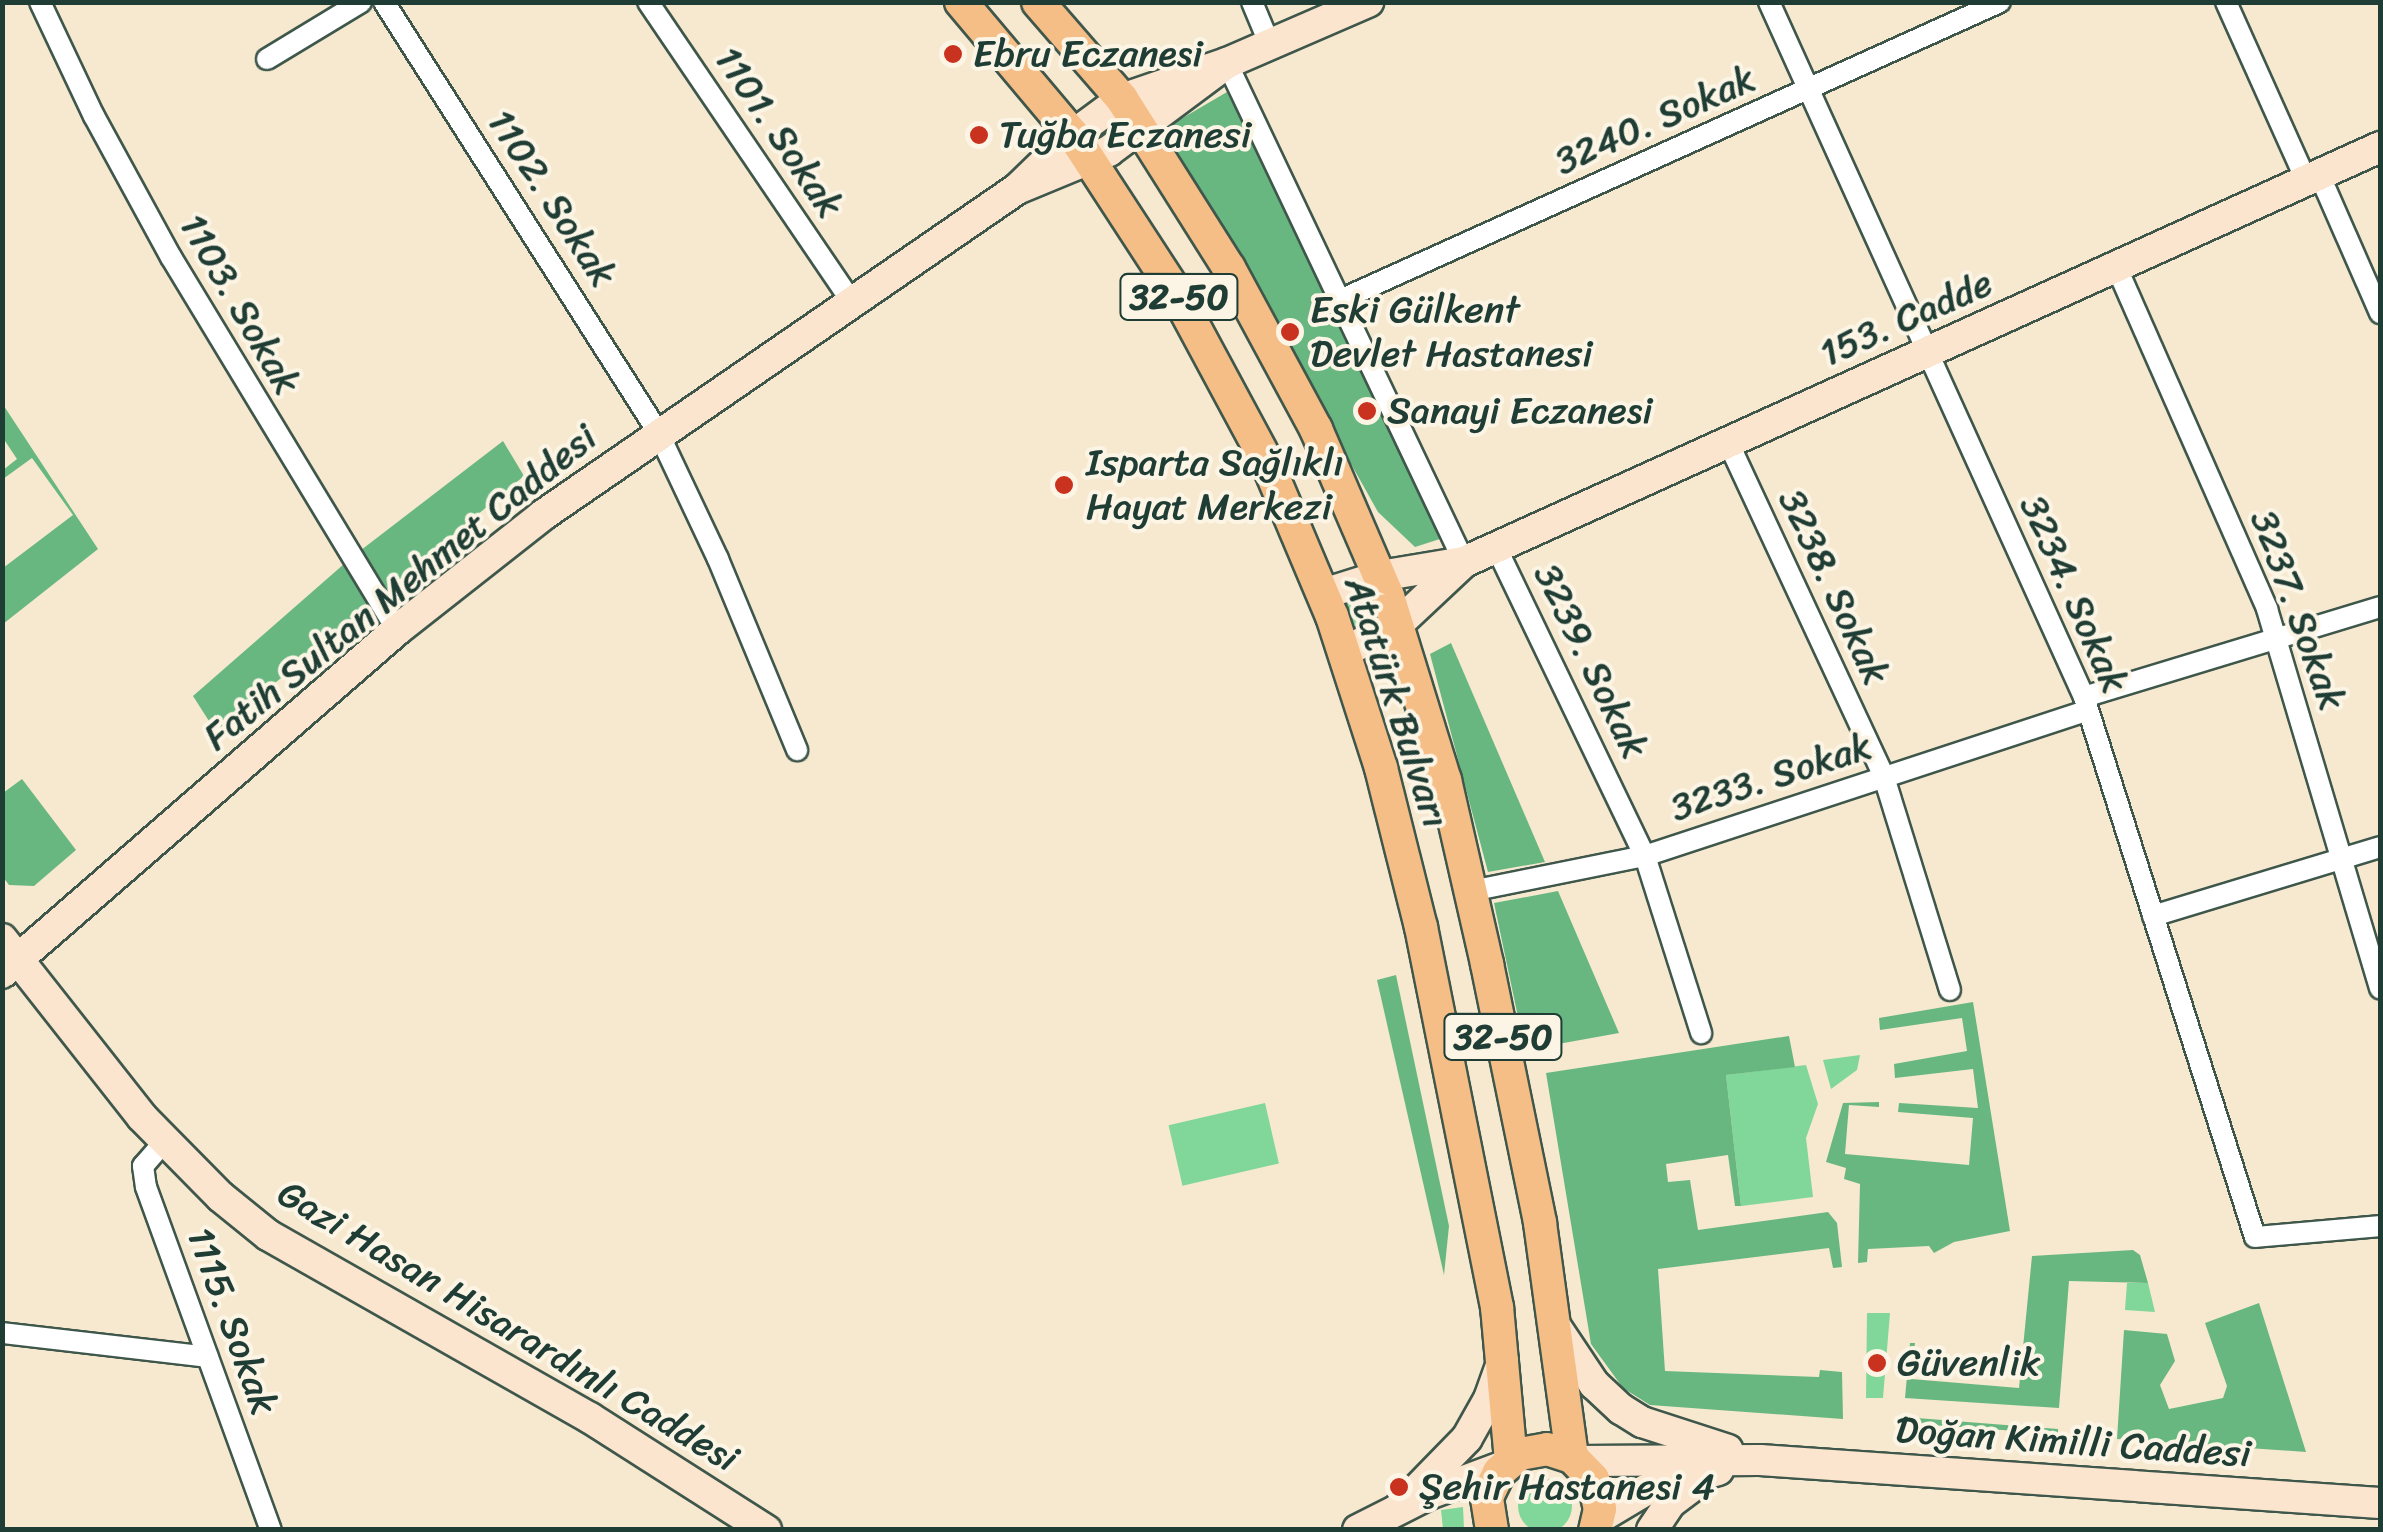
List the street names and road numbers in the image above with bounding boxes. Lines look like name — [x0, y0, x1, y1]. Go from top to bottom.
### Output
street label: 1101. Sokak — [705, 38, 853, 226]
street label: 3240. Sokak — [1548, 56, 1762, 184]
street label: 1102. Sokak — [478, 101, 626, 295]
street label: 1103. Sokak — [170, 205, 310, 403]
street label: 153. Cadde — [1813, 260, 1999, 376]
road number: 32-50 — [1119, 267, 1239, 327]
street label: Fatih Sultan Mehmet Caddesi — [195, 415, 605, 759]
street label: 3238. Sokak — [1769, 482, 1899, 692]
street label: 3234. Sokak — [2010, 488, 2138, 700]
street label: 3237. Sokak — [2241, 504, 2355, 716]
street label: 3239. Sokak — [1524, 556, 1658, 766]
street label: Atatürk Bulvarı — [1335, 571, 1459, 833]
street label: 3233. Sokak — [1665, 723, 1877, 831]
road number: 32-50 — [1443, 1007, 1563, 1067]
street label: Gazi Hasan Hisarardınlı Caddesi — [270, 1170, 746, 1482]
street label: 1115. Sokak — [177, 1221, 287, 1421]
street label: Doğan Kimilli Caddesi — [1895, 1407, 2251, 1477]

